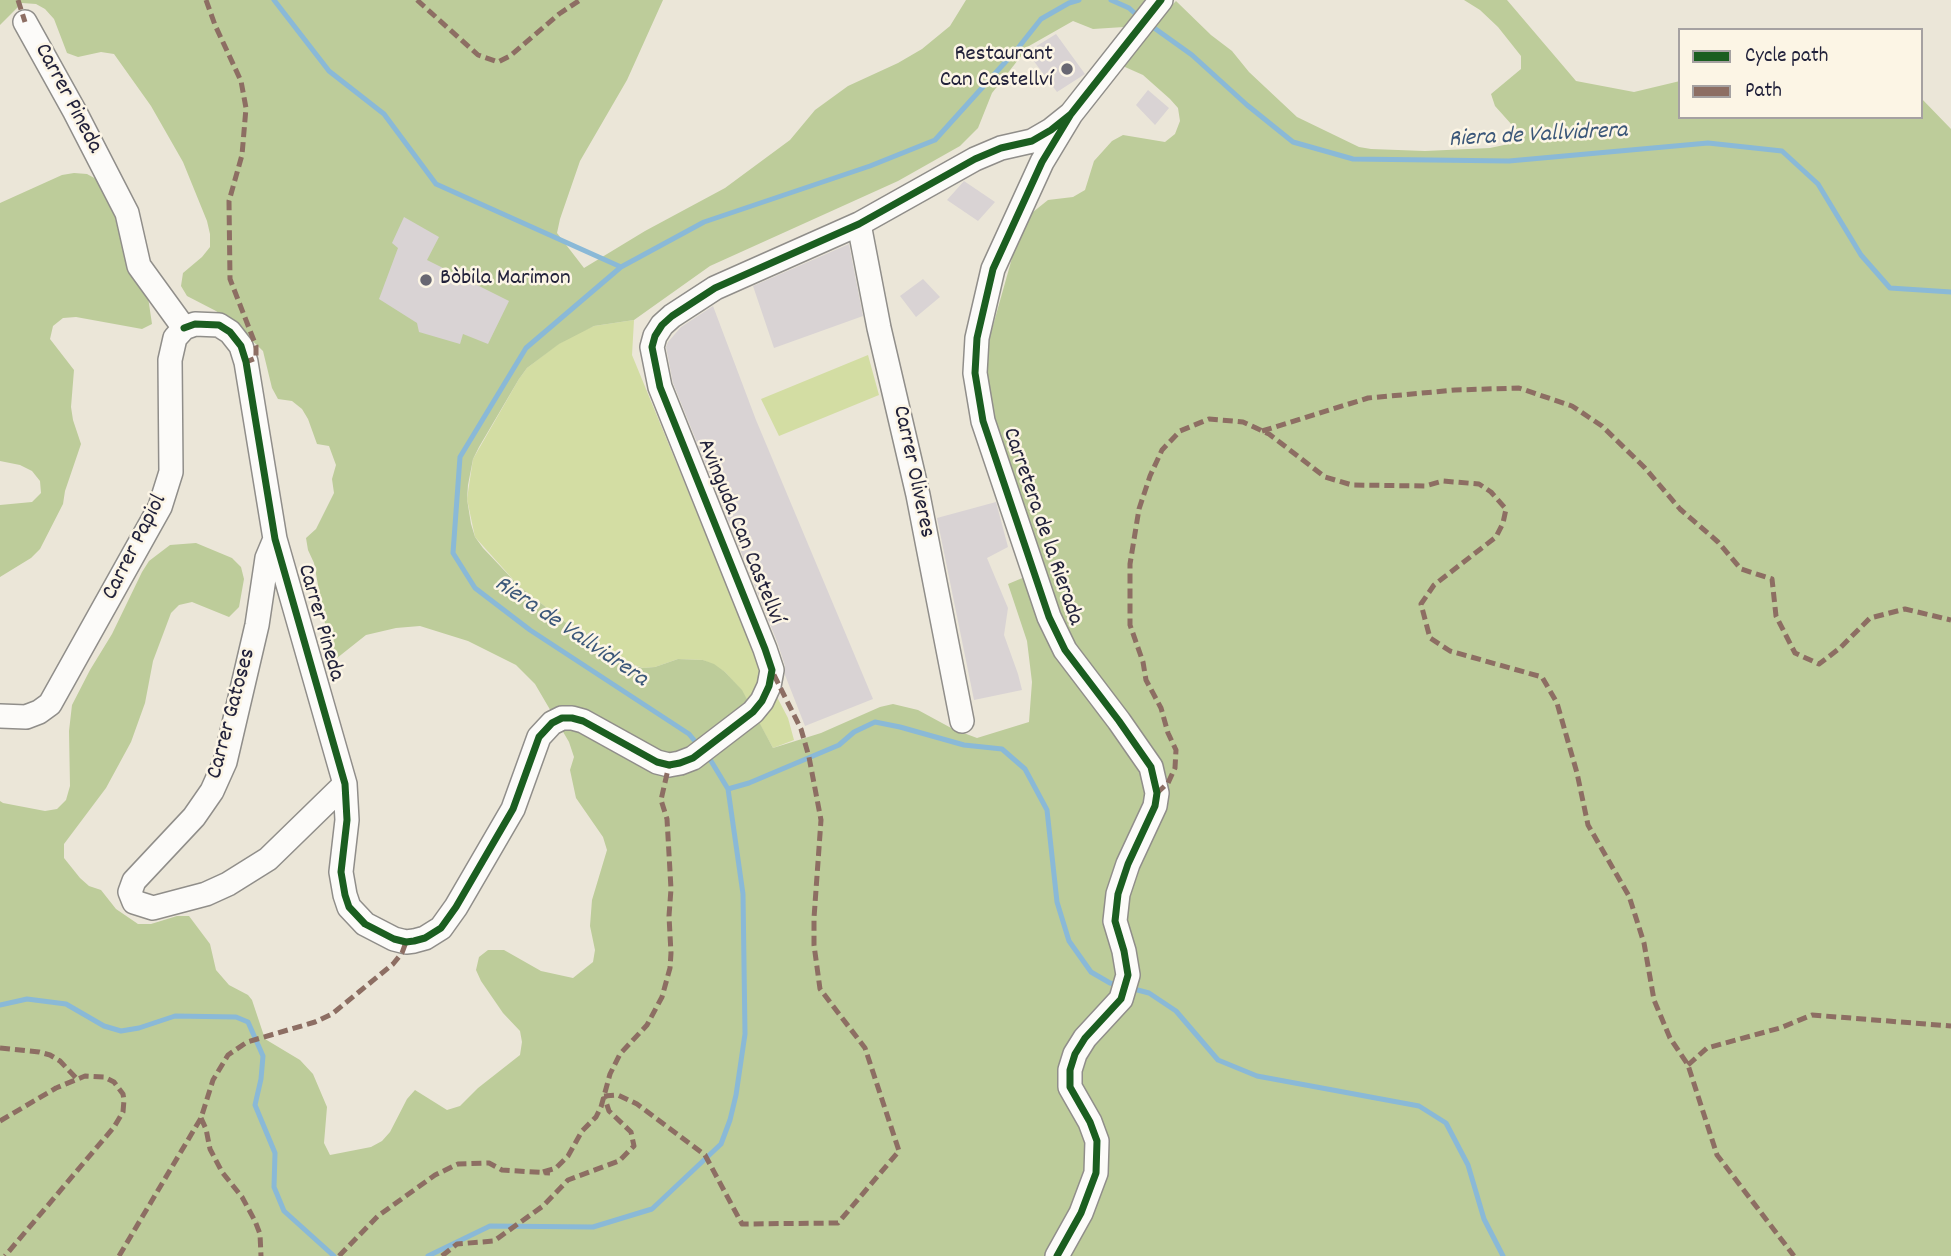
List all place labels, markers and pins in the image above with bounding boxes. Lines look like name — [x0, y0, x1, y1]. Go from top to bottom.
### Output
place label: Restaurant Can Castellví — [940, 42, 1053, 96]
marker: Restaurant Can Castellví — [1059, 61, 1075, 77]
place label: Bòbila Marimon — [440, 266, 571, 294]
marker: Bòbila Marimon — [418, 272, 434, 288]

